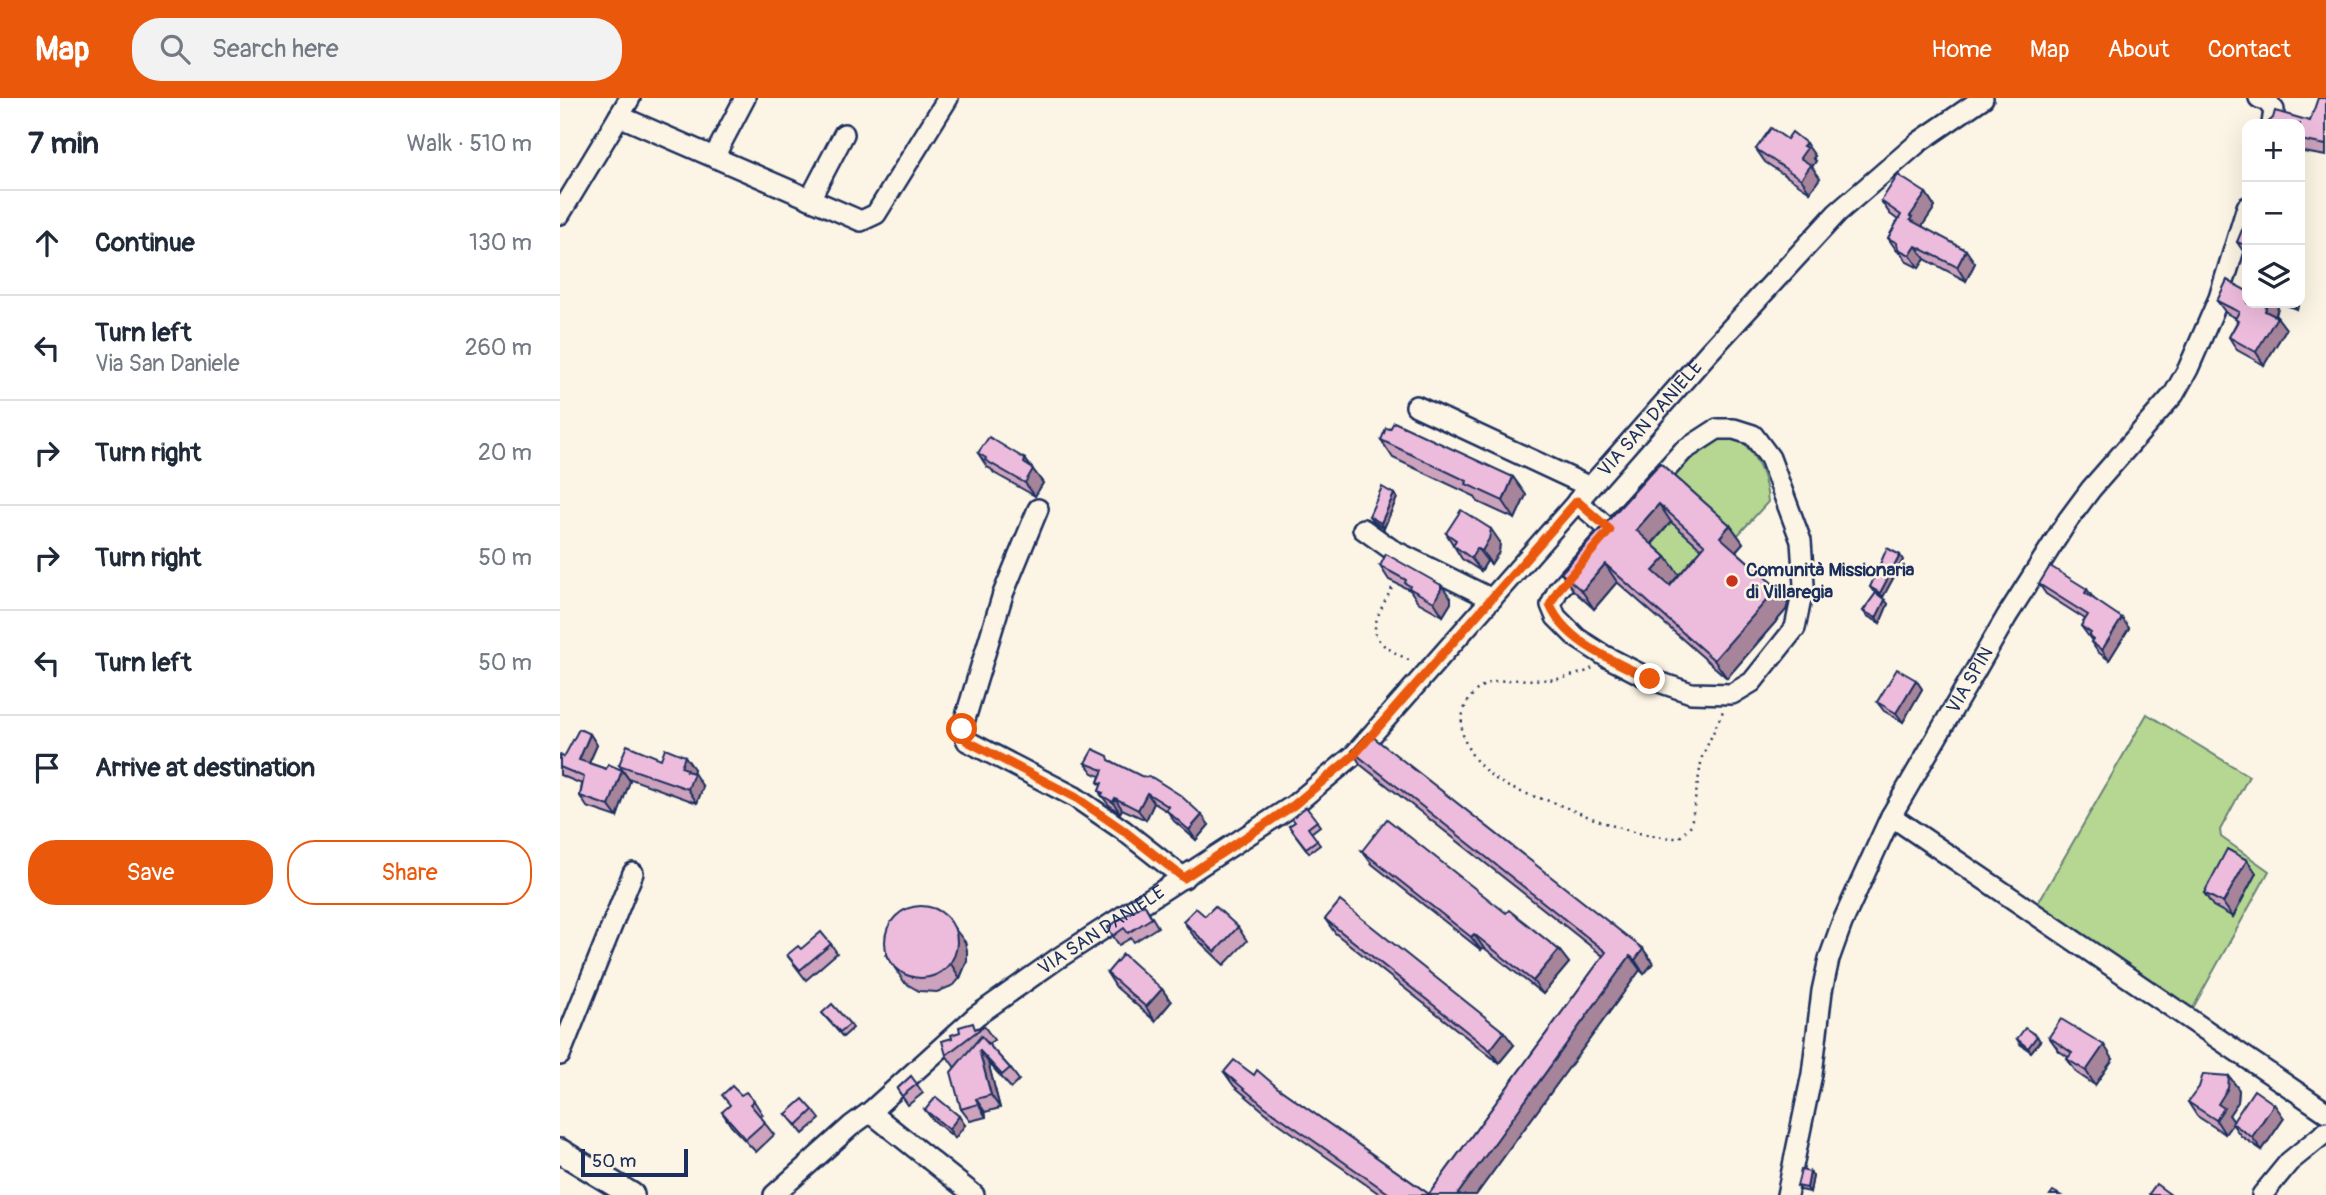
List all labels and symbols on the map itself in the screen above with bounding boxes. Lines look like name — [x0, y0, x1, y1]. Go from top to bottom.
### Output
street label: VIA SAN DANIELE — [1593, 356, 1708, 482]
place label: Comunità Missionaria di Villaregia — [1746, 558, 1915, 604]
marker: Comunità Missionaria di Villaregia — [1724, 573, 1740, 589]
street label: VIA SPIN — [1941, 642, 1999, 718]
route end — [1634, 663, 1665, 694]
route start — [946, 713, 977, 744]
street label: VIA SAN DANIELE — [1033, 880, 1169, 981]
scale bar — [581, 1146, 688, 1178]

